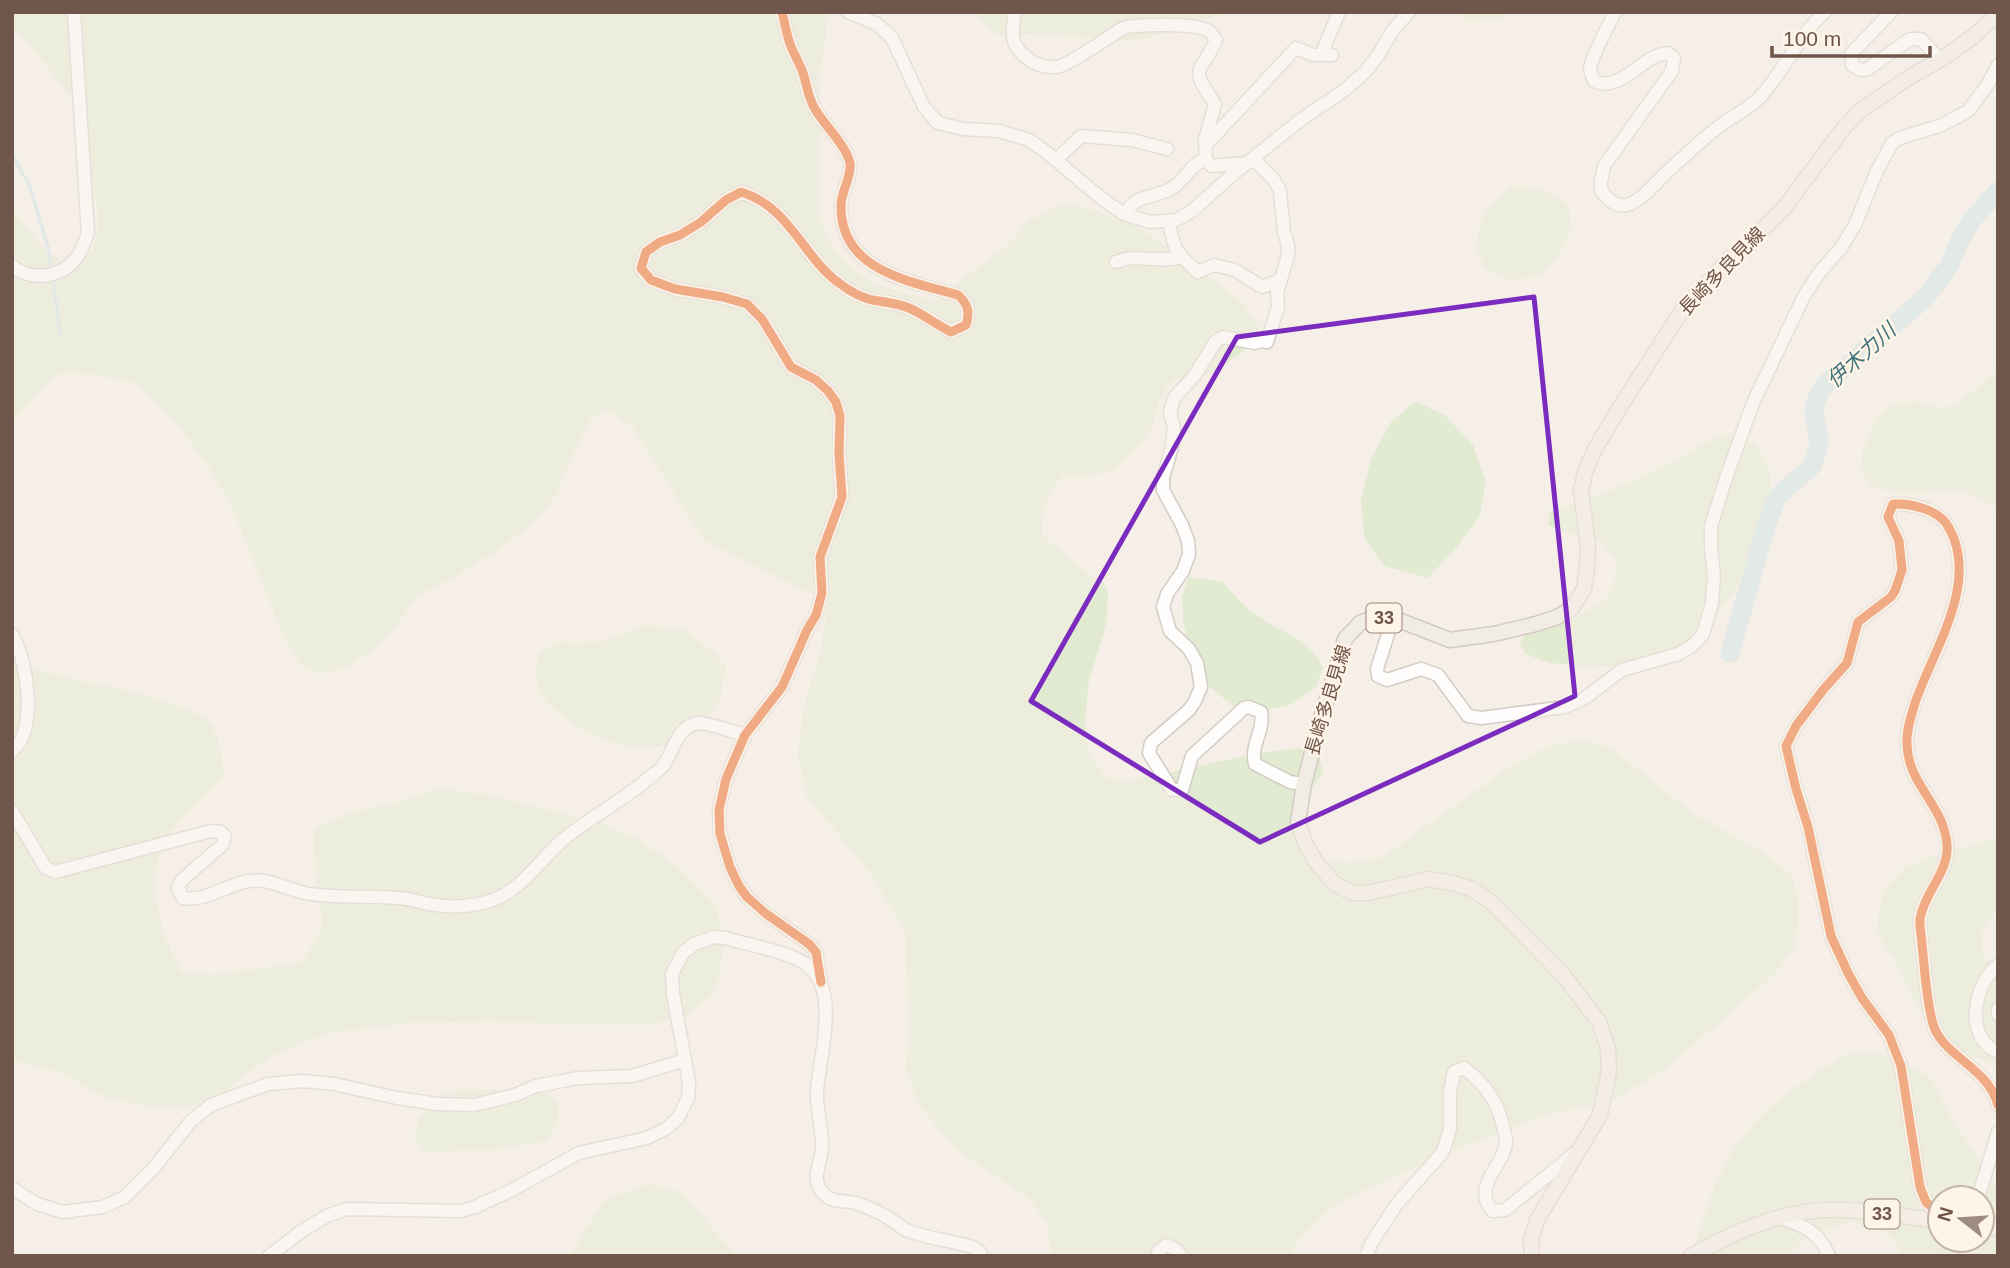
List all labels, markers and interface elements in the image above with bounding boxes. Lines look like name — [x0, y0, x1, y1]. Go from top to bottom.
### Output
scale bar — [1772, 14, 1930, 58]
text: 100 m — [1783, 27, 1841, 50]
street label: 長崎多良見線 — [1675, 223, 1769, 319]
water label: 伊木力川 — [1822, 317, 1901, 392]
road number: 33 — [1366, 604, 1402, 632]
street label: 長崎多良見線 — [1301, 642, 1355, 758]
north arrow — [1926, 1184, 1996, 1254]
road number: 33 — [1864, 1199, 1899, 1228]
text: N — [1933, 1205, 1957, 1224]

